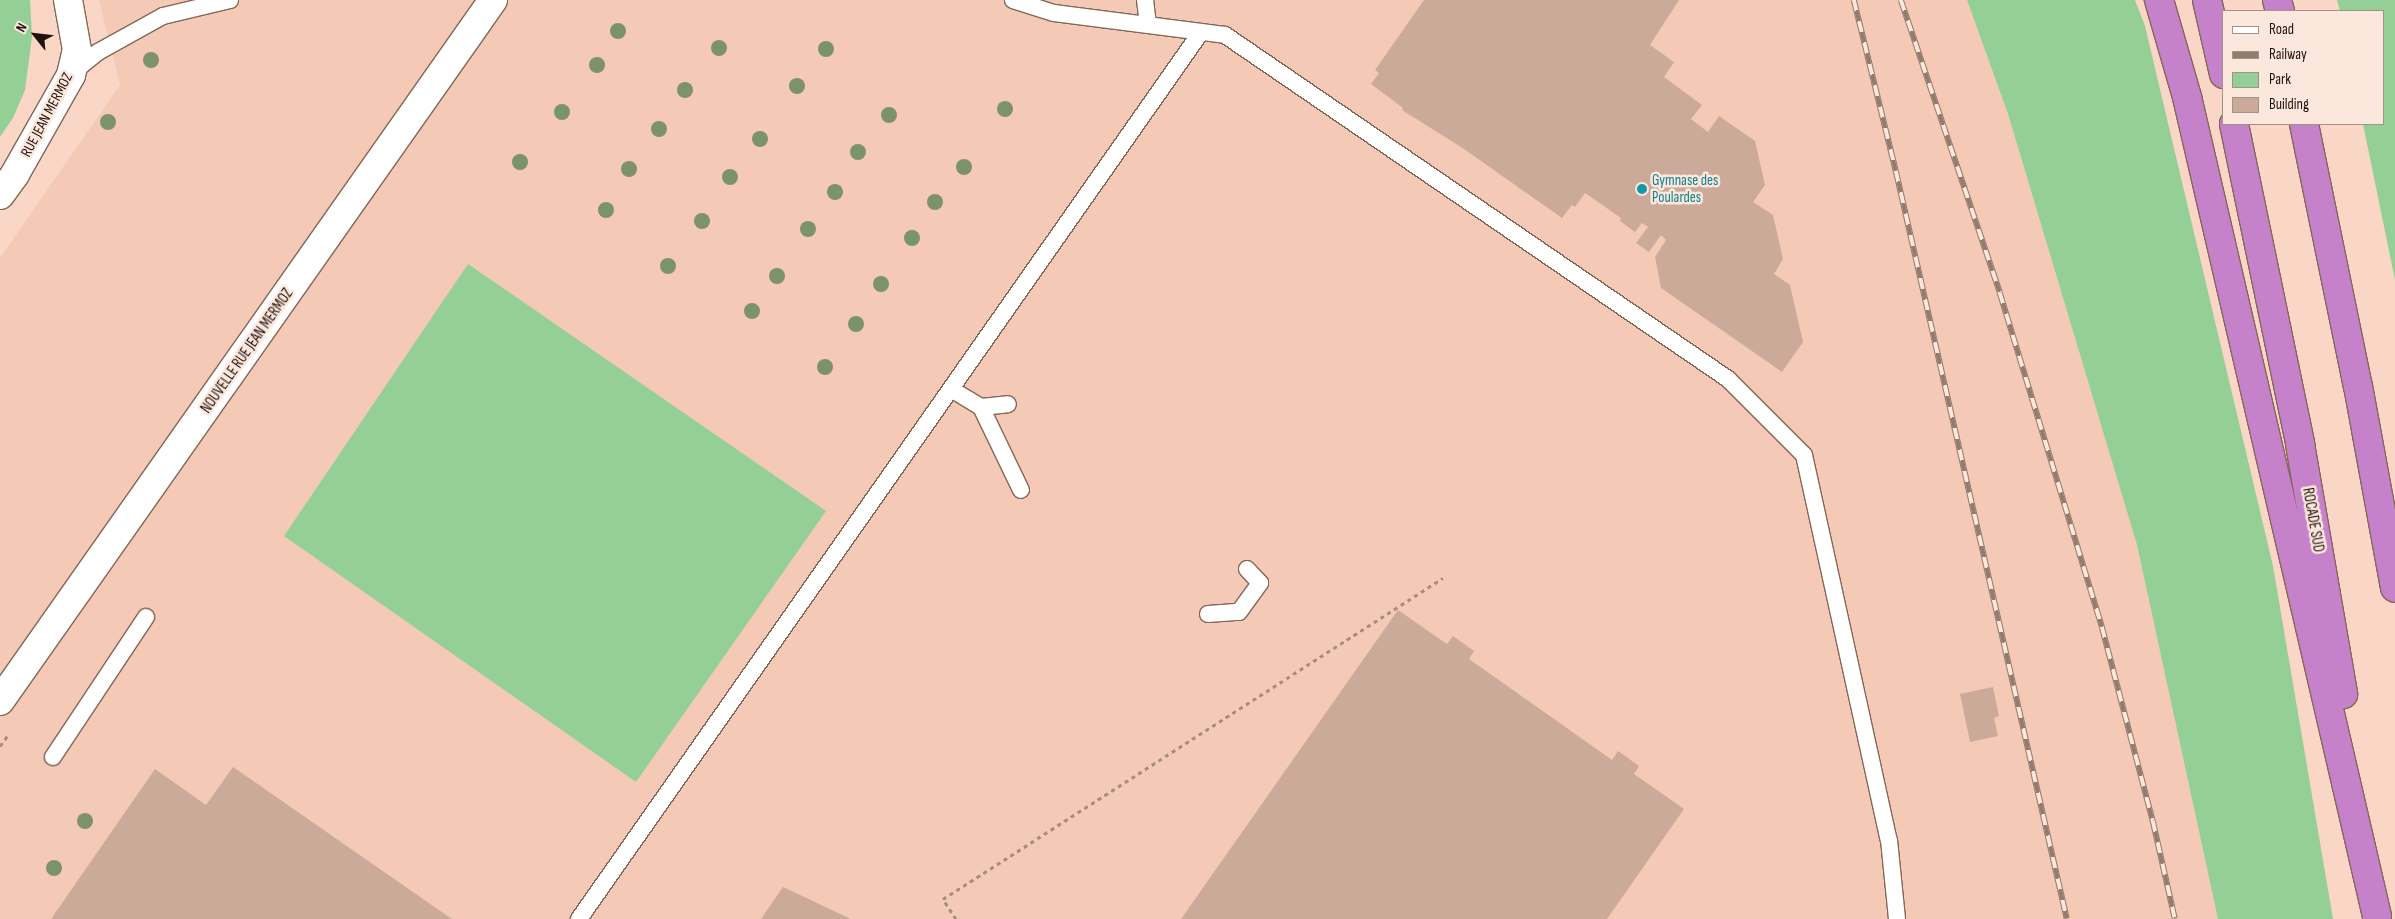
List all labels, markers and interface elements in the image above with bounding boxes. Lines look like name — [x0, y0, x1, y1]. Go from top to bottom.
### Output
north arrow — [10, 10, 60, 60]
legend — [2222, 10, 2385, 125]
text: N — [12, 20, 31, 35]
text: Road — [2269, 20, 2294, 39]
text: Railway — [2269, 45, 2307, 64]
street label: RUE JEAN MERMOZ — [17, 70, 77, 160]
text: Park — [2269, 70, 2291, 89]
text: Building — [2269, 95, 2309, 114]
place label: Gymnase des Poulardes — [1652, 171, 1718, 206]
marker: Gymnase des Poulardes — [1636, 183, 1648, 195]
street label: NOUVELLE RUE JEAN MERMOZ — [197, 285, 297, 417]
street label: ROCADE SUD — [2298, 486, 2328, 554]

